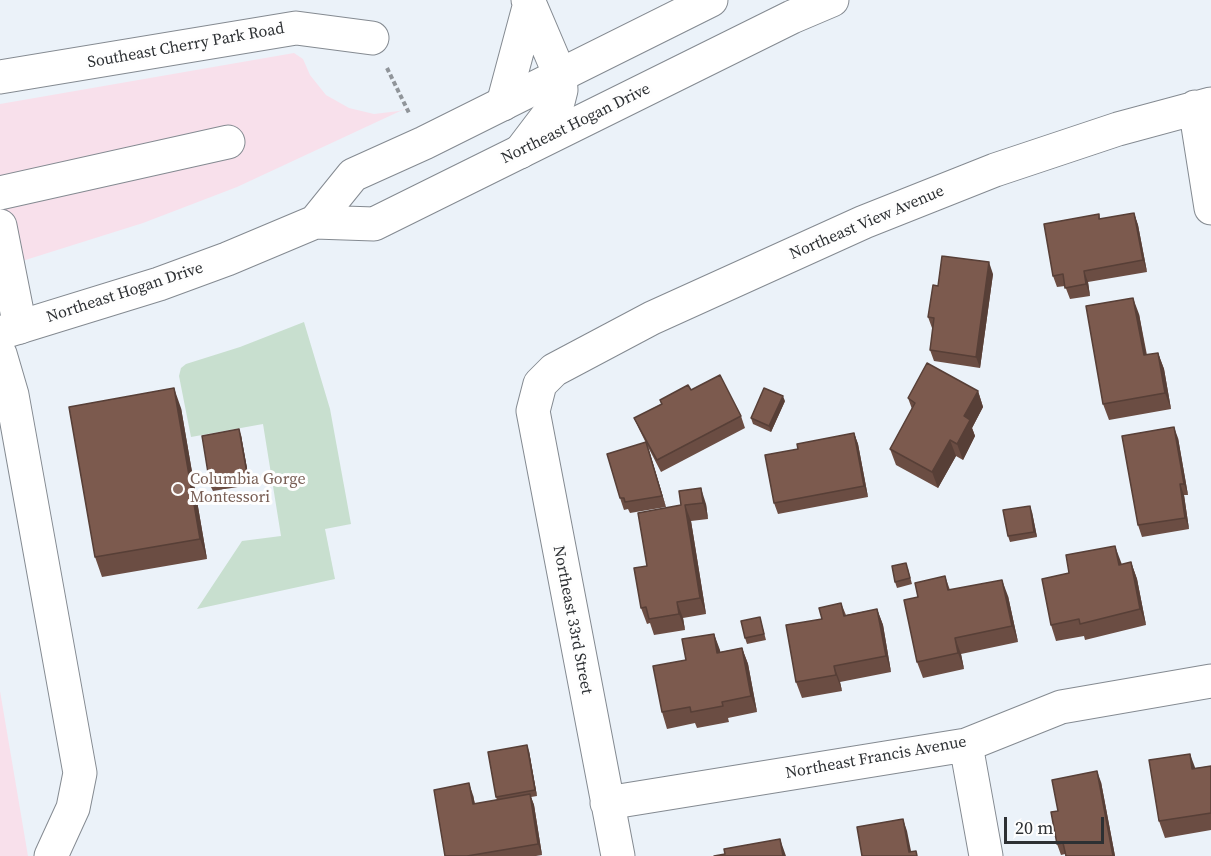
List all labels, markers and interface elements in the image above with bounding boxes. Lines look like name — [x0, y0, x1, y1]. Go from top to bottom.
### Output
street label: Southeast Cherry Park Road — [86, 19, 286, 73]
street label: Northeast Hogan Drive — [498, 80, 654, 168]
street label: Northeast View Avenue — [787, 182, 947, 264]
street label: Northeast Hogan Drive — [44, 259, 206, 327]
place label: Columbia Gorge Montessori — [190, 470, 306, 508]
marker: Columbia Gorge Montessori — [171, 482, 185, 496]
street label: Northeast 33rd Street — [548, 544, 596, 696]
street label: Northeast Francis Avenue — [784, 733, 968, 783]
scale bar — [1007, 805, 1108, 843]
text: 20 m — [1015, 815, 1053, 840]

